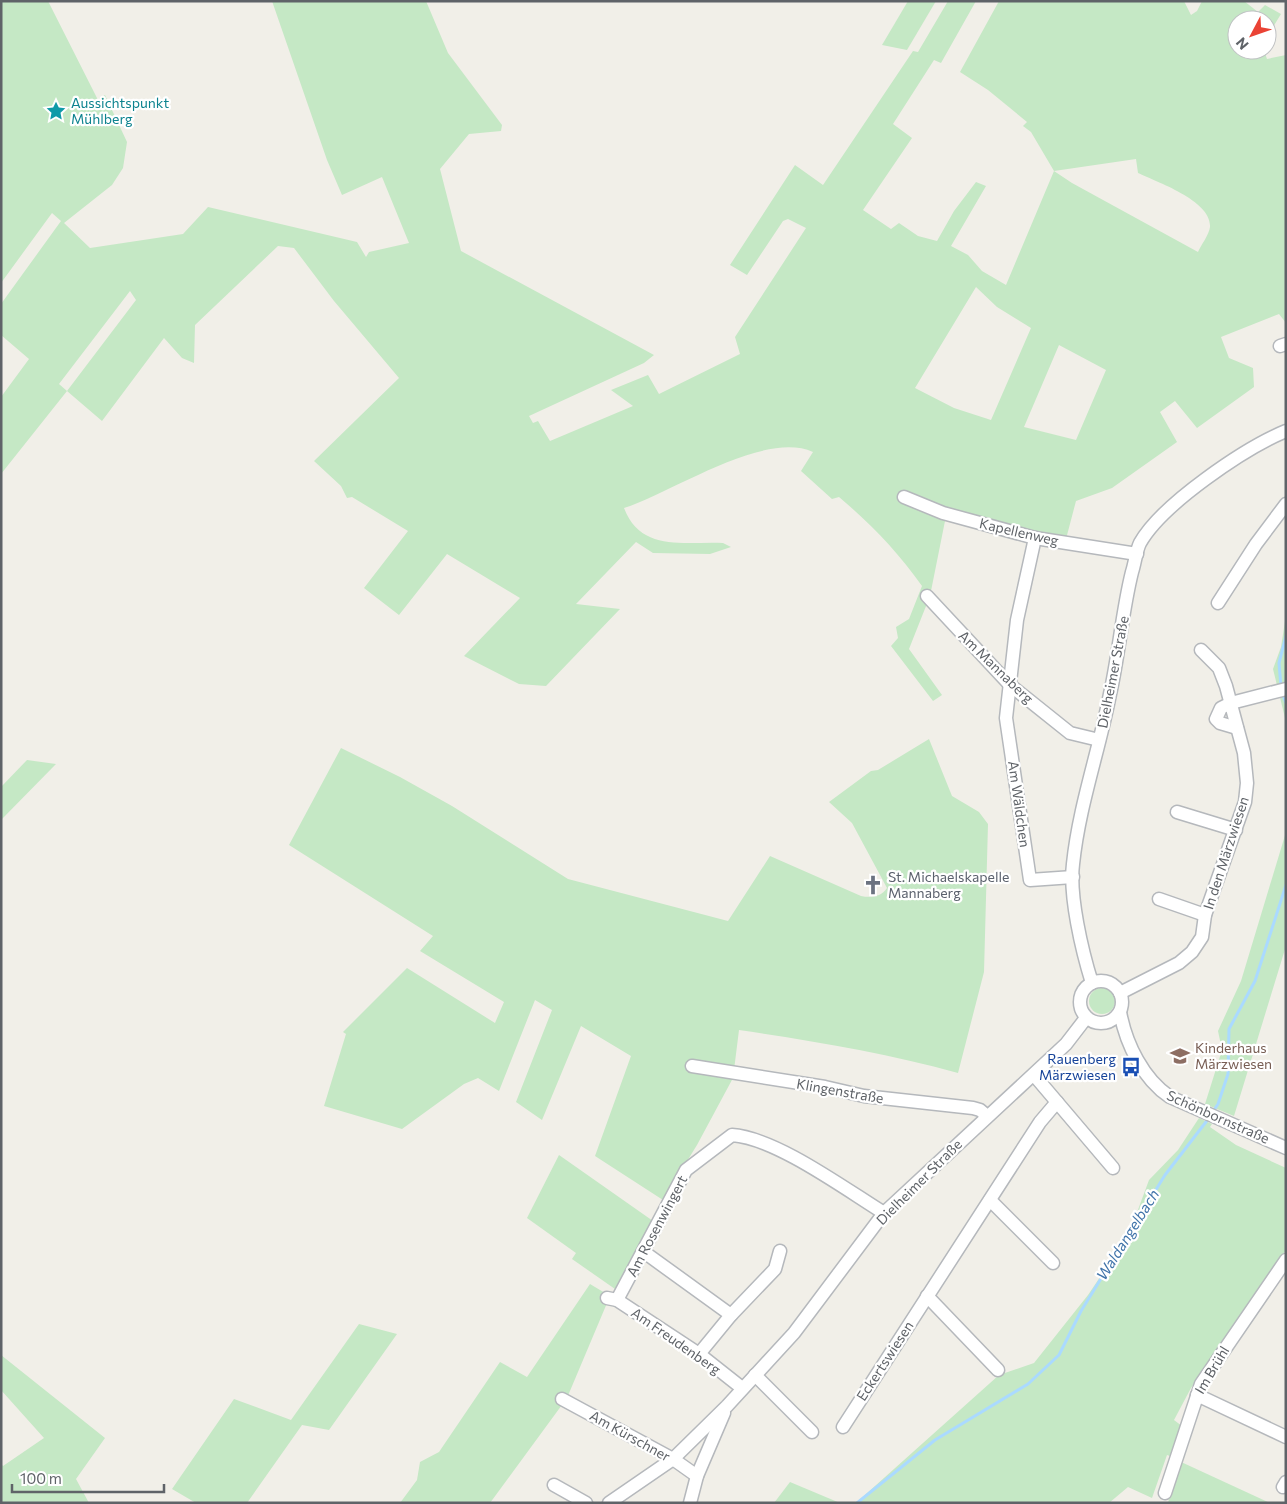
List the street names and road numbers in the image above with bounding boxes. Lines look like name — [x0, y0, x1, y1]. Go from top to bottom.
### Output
street label: Kapellenweg — [978, 514, 1061, 549]
street label: Dielheimer Straße — [1093, 614, 1132, 730]
street label: Am Mannaberg — [955, 627, 1038, 707]
street label: Am Wäldchen — [1005, 759, 1034, 848]
street label: In den Märzwiesen — [1199, 794, 1252, 912]
street label: Klingenstraße — [795, 1074, 885, 1107]
street label: Schönbornstraße — [1164, 1086, 1272, 1147]
street label: Dielheimer Straße — [872, 1135, 965, 1228]
street label: Am Rosenwingert — [623, 1172, 691, 1279]
street label: Am Freudenberg — [628, 1303, 725, 1378]
street label: Eckertswiesen — [853, 1318, 917, 1404]
street label: Im Brühl — [1191, 1343, 1232, 1397]
street label: Am Kürschner — [587, 1406, 674, 1465]

